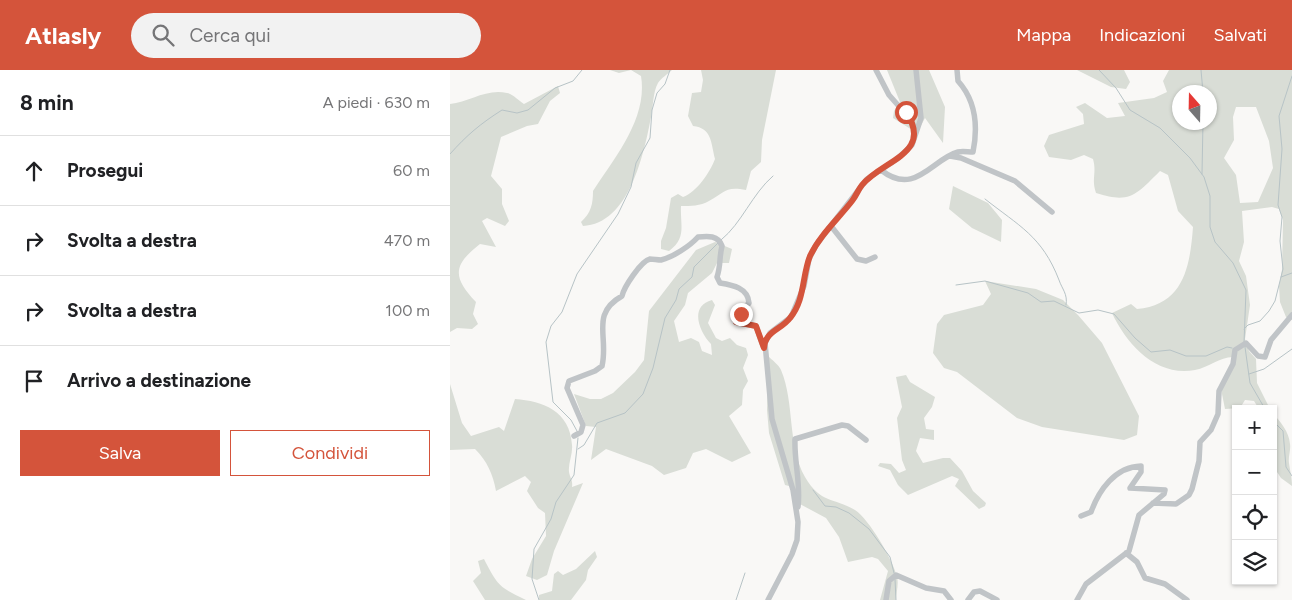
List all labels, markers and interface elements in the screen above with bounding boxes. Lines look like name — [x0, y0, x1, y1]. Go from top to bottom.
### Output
search box — [131, 13, 481, 58]
text: Atlasly — [25, 21, 101, 50]
icon: search — [149, 21, 177, 49]
text: Cerca qui — [189, 24, 271, 47]
text: Mappa — [1016, 24, 1071, 46]
text: Indicazioni — [1099, 24, 1185, 46]
text: Salvati — [1213, 24, 1267, 46]
north arrow — [1172, 85, 1217, 130]
text: 8 min — [20, 90, 74, 115]
text: A piedi · 630 m — [323, 93, 430, 112]
route start — [895, 101, 918, 124]
icon: ahead — [20, 157, 48, 185]
text: Prosegui — [67, 159, 143, 182]
text: 60 m — [393, 161, 430, 180]
icon: right — [20, 227, 48, 255]
text: Svolta a destra — [67, 229, 197, 252]
text: 470 m — [384, 231, 430, 250]
icon: right — [20, 297, 48, 325]
text: Svolta a destra — [67, 299, 197, 322]
text: 100 m — [385, 301, 430, 320]
route end — [730, 303, 753, 326]
icon: arrive — [20, 367, 48, 395]
text: Arrivo a destinazione — [67, 369, 251, 392]
map controls — [1232, 405, 1277, 585]
button: + — [1232, 405, 1277, 450]
button: Salva — [20, 430, 220, 476]
button: Condividi — [230, 430, 430, 476]
button: − — [1232, 450, 1277, 495]
button: locate — [1232, 495, 1277, 540]
button: layers — [1232, 540, 1277, 585]

